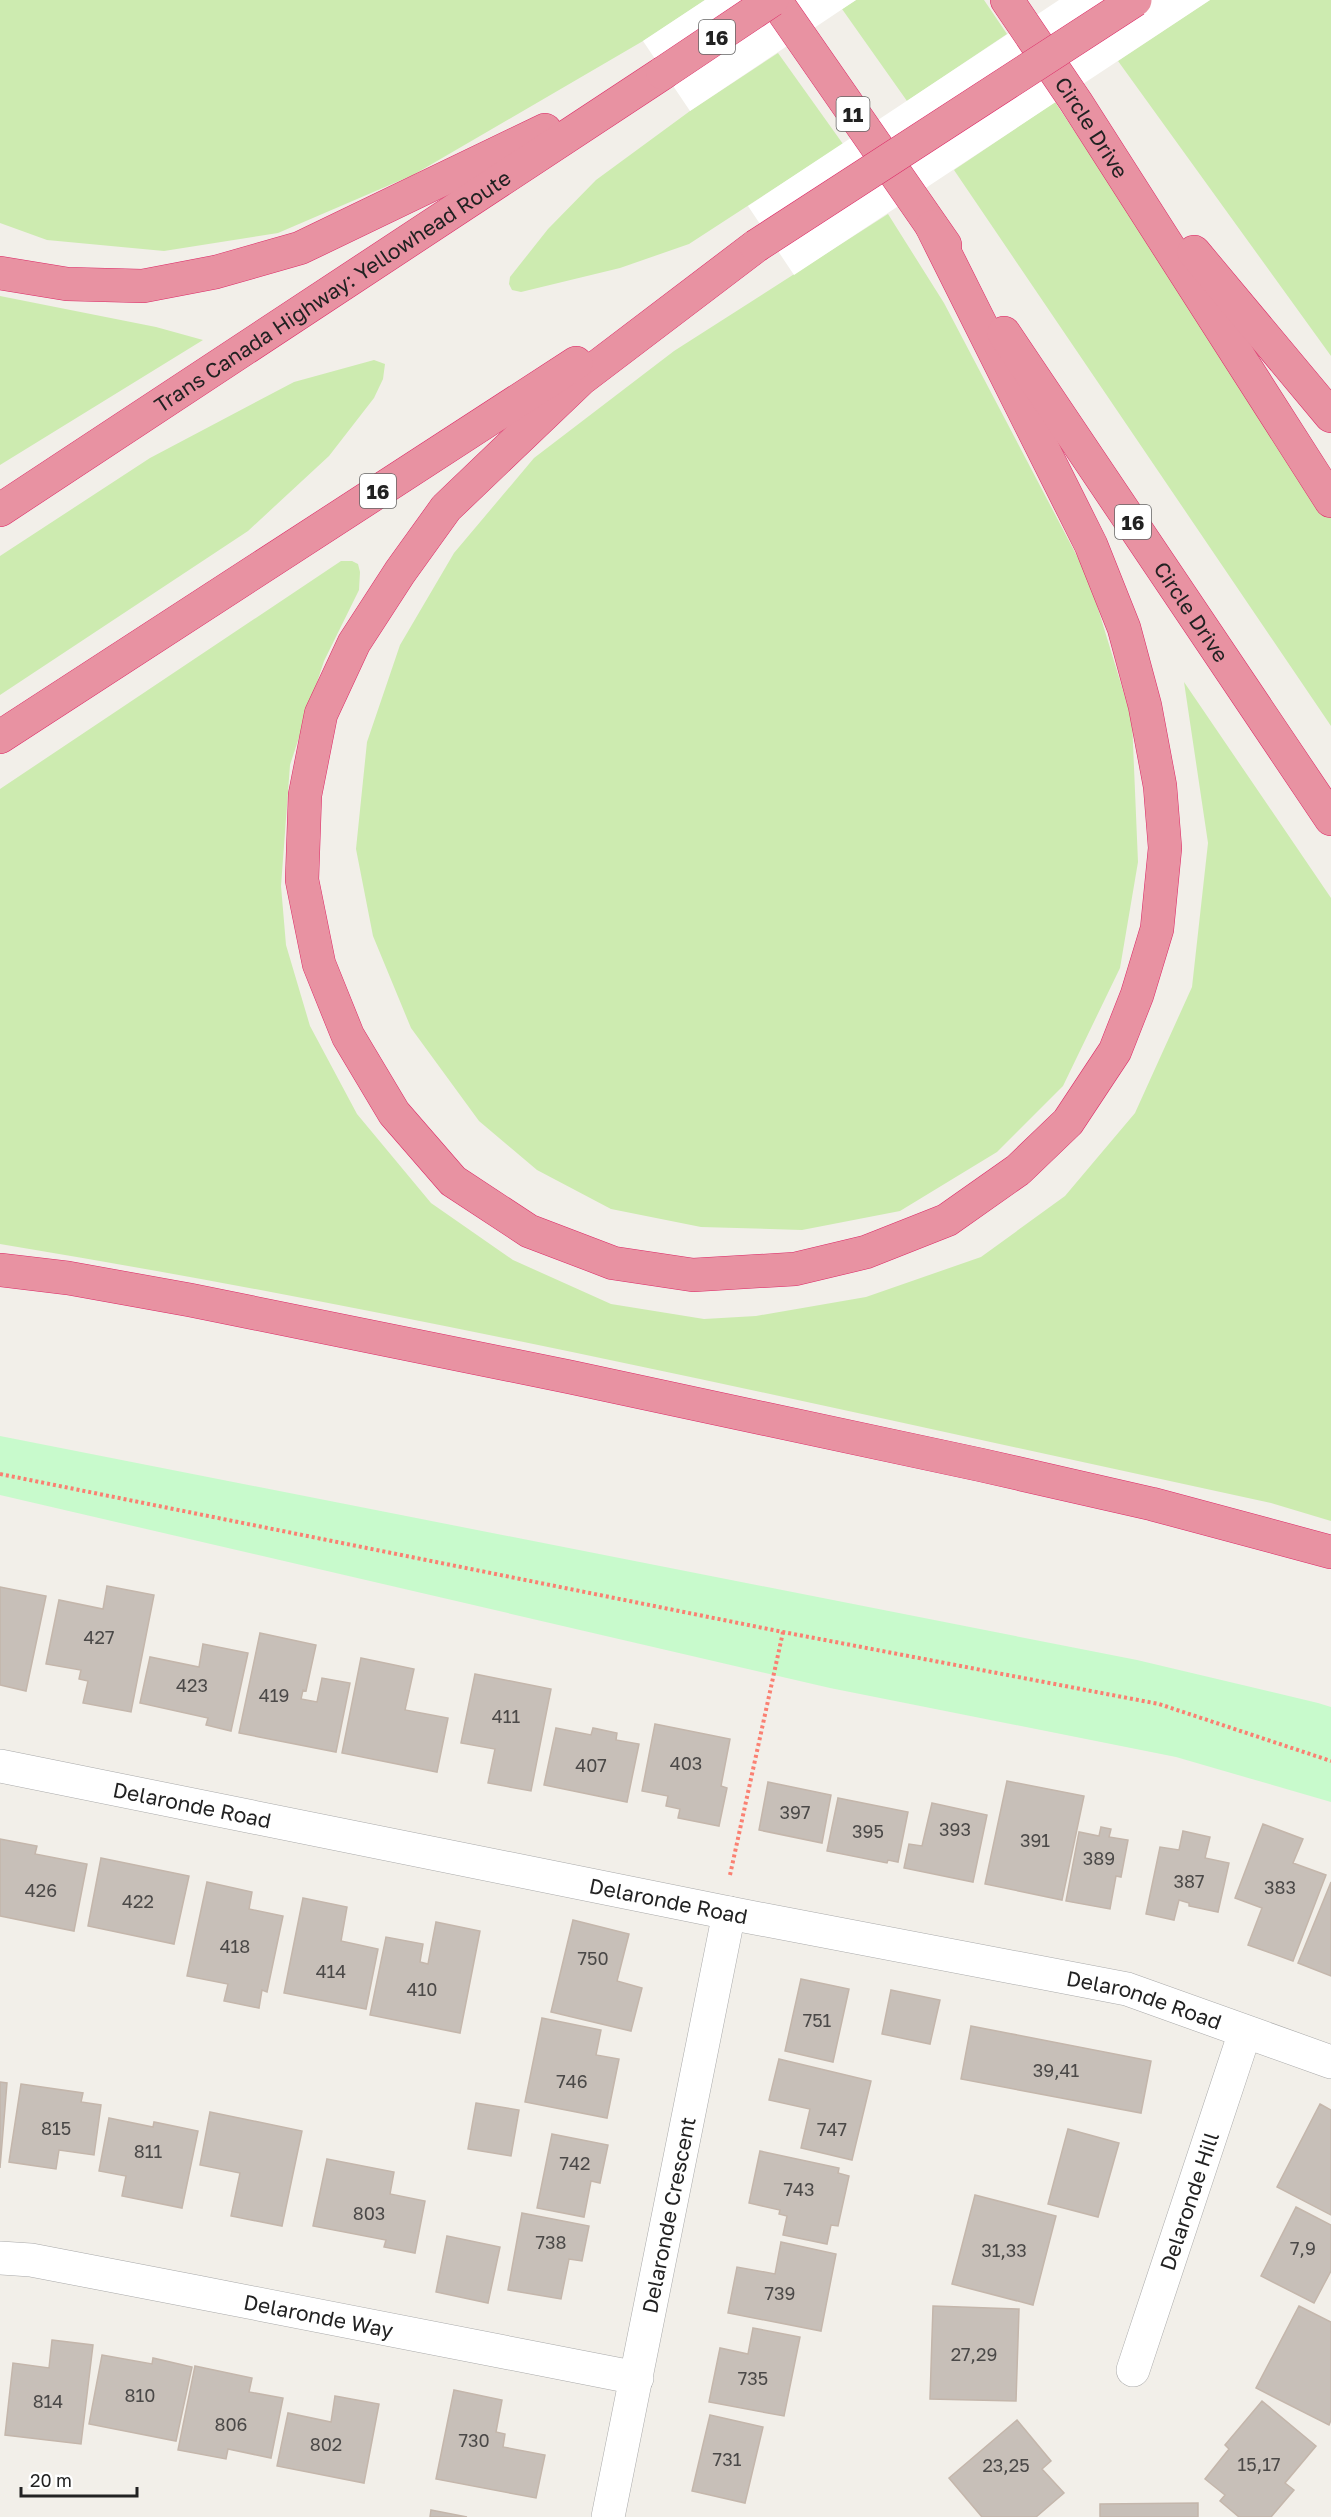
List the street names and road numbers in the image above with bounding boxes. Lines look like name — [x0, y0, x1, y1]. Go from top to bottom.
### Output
road number: 16 — [699, 20, 735, 54]
street label: Circle Drive — [1050, 72, 1134, 183]
road number: 11 — [836, 97, 870, 131]
street label: Trans Canada Highway: Yellowhead Route — [149, 164, 516, 418]
road number: 16 — [360, 474, 396, 508]
road number: 16 — [1115, 505, 1151, 539]
street label: Circle Drive — [1149, 557, 1235, 667]
street label: Delaronde Road — [111, 1776, 274, 1833]
street label: Delaronde Road — [587, 1872, 750, 1929]
street label: Delaronde Road — [1064, 1965, 1225, 2035]
street label: Delaronde Crescent — [636, 2115, 701, 2315]
street label: Delaronde Hill — [1154, 2128, 1224, 2274]
street label: Delaronde Way — [242, 2288, 396, 2343]

